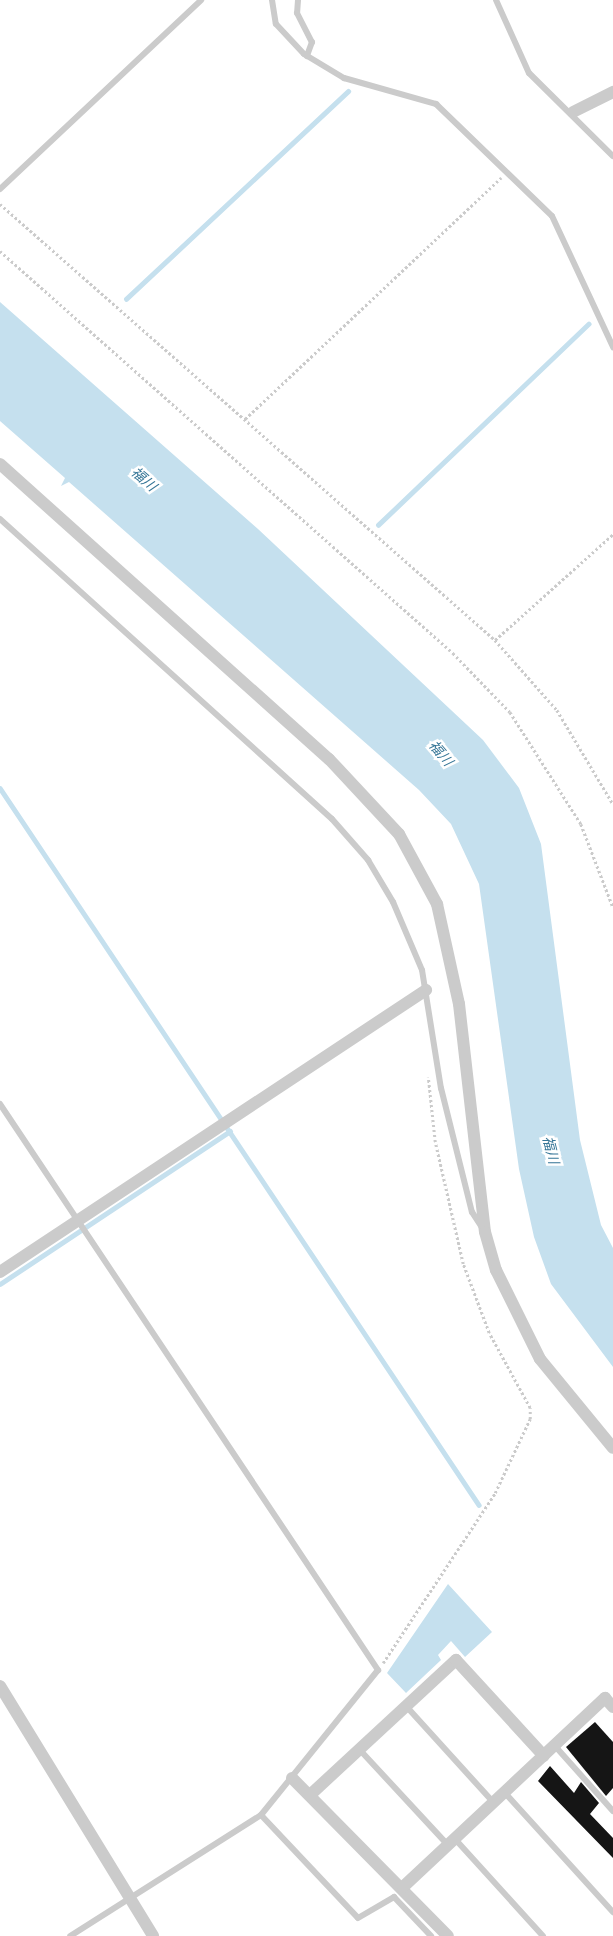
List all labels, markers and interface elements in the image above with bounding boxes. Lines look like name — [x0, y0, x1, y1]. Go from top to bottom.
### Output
water label: 福川 — [128, 463, 160, 495]
water label: 福川 — [426, 737, 456, 769]
water label: 福川 — [539, 1134, 563, 1166]

